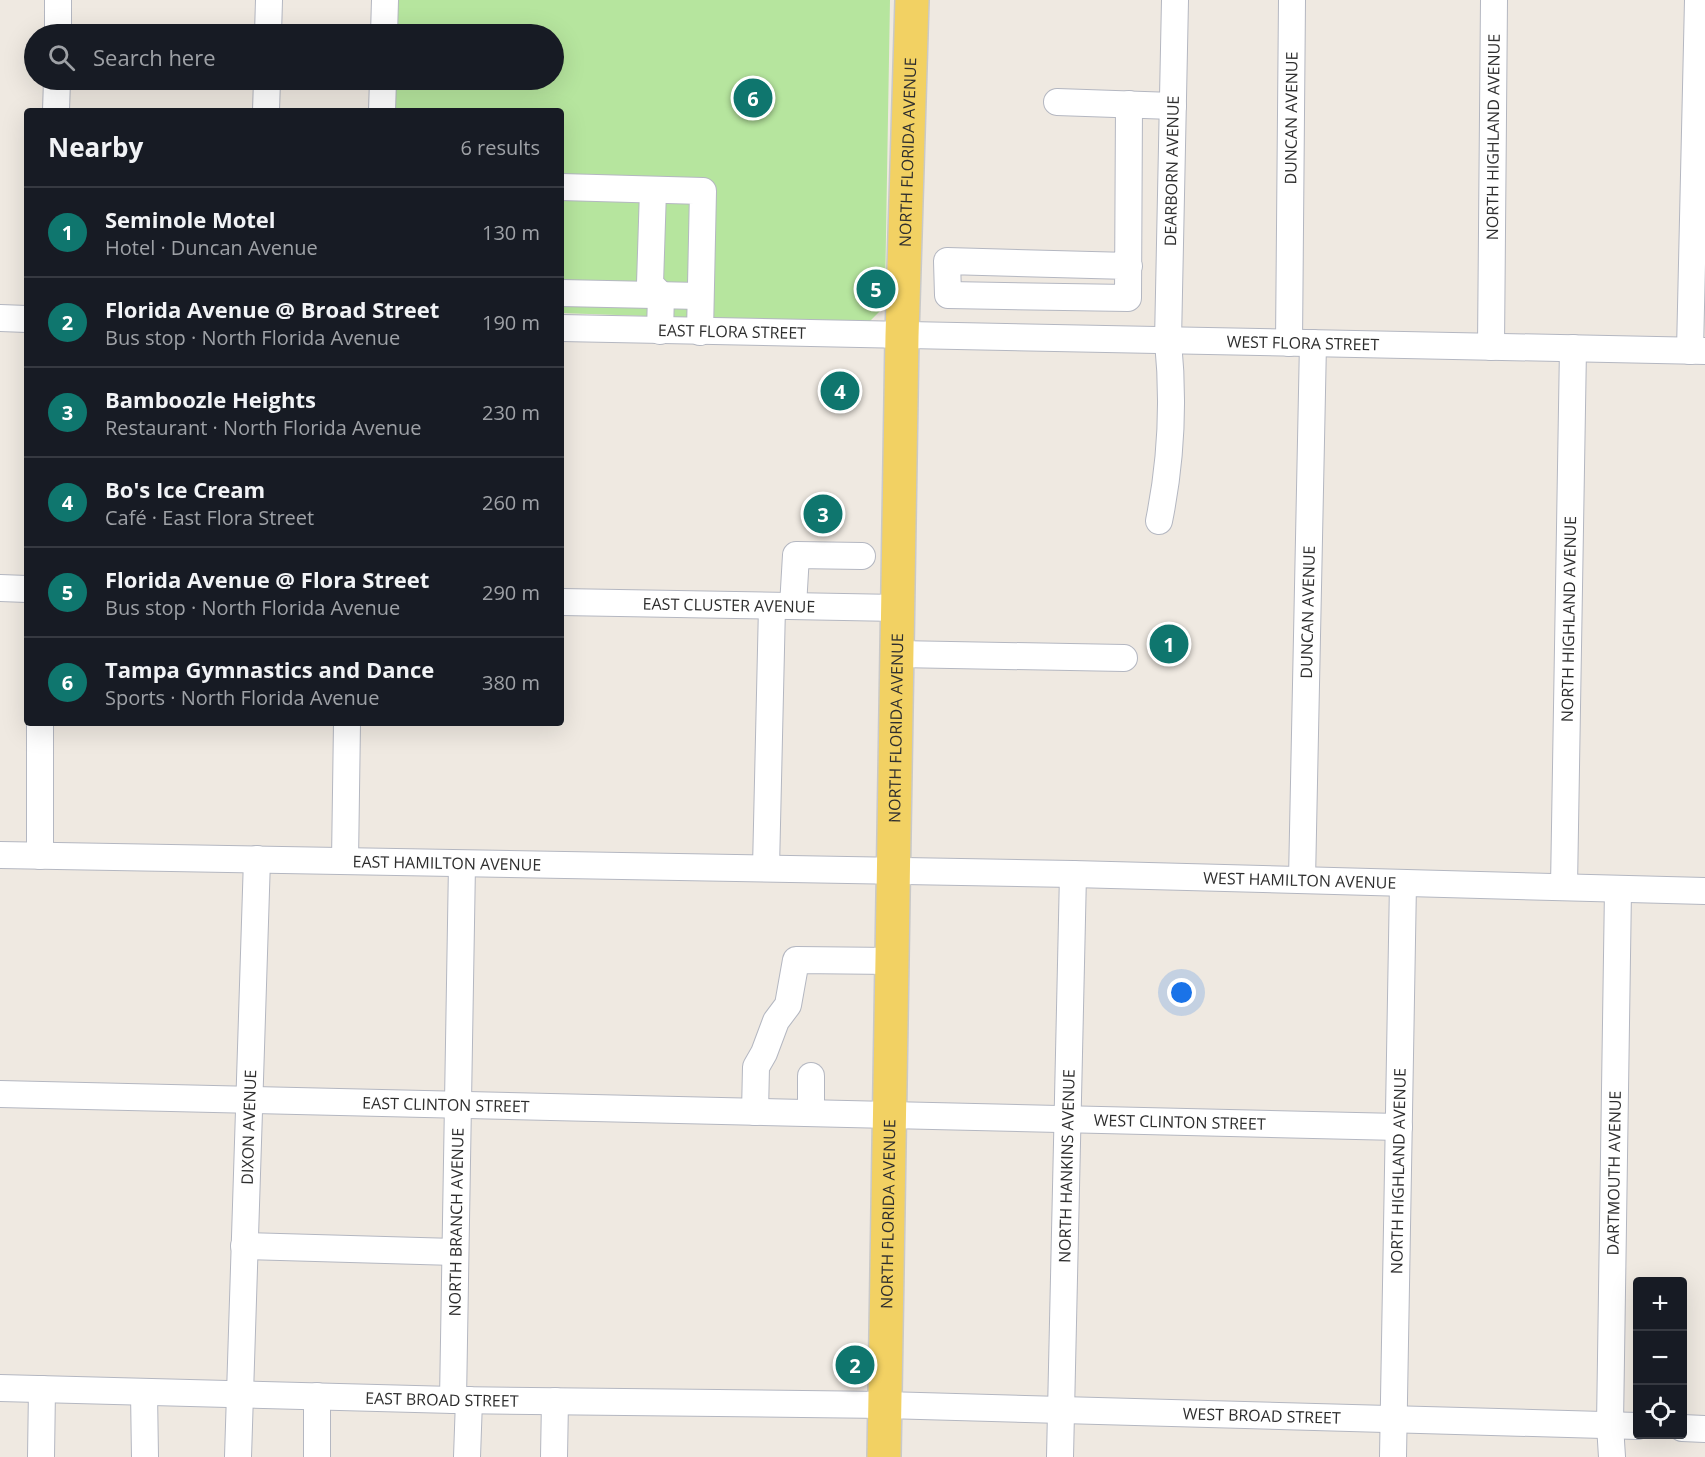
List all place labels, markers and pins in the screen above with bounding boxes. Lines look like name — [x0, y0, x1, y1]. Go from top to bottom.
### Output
pin: 6 — [734, 76, 772, 120]
pin: 5 — [856, 266, 896, 312]
pin: 4 — [820, 368, 860, 414]
pin: 3 — [804, 492, 842, 536]
pin: 1 — [1150, 622, 1188, 666]
pin: 2 — [836, 1342, 874, 1388]

